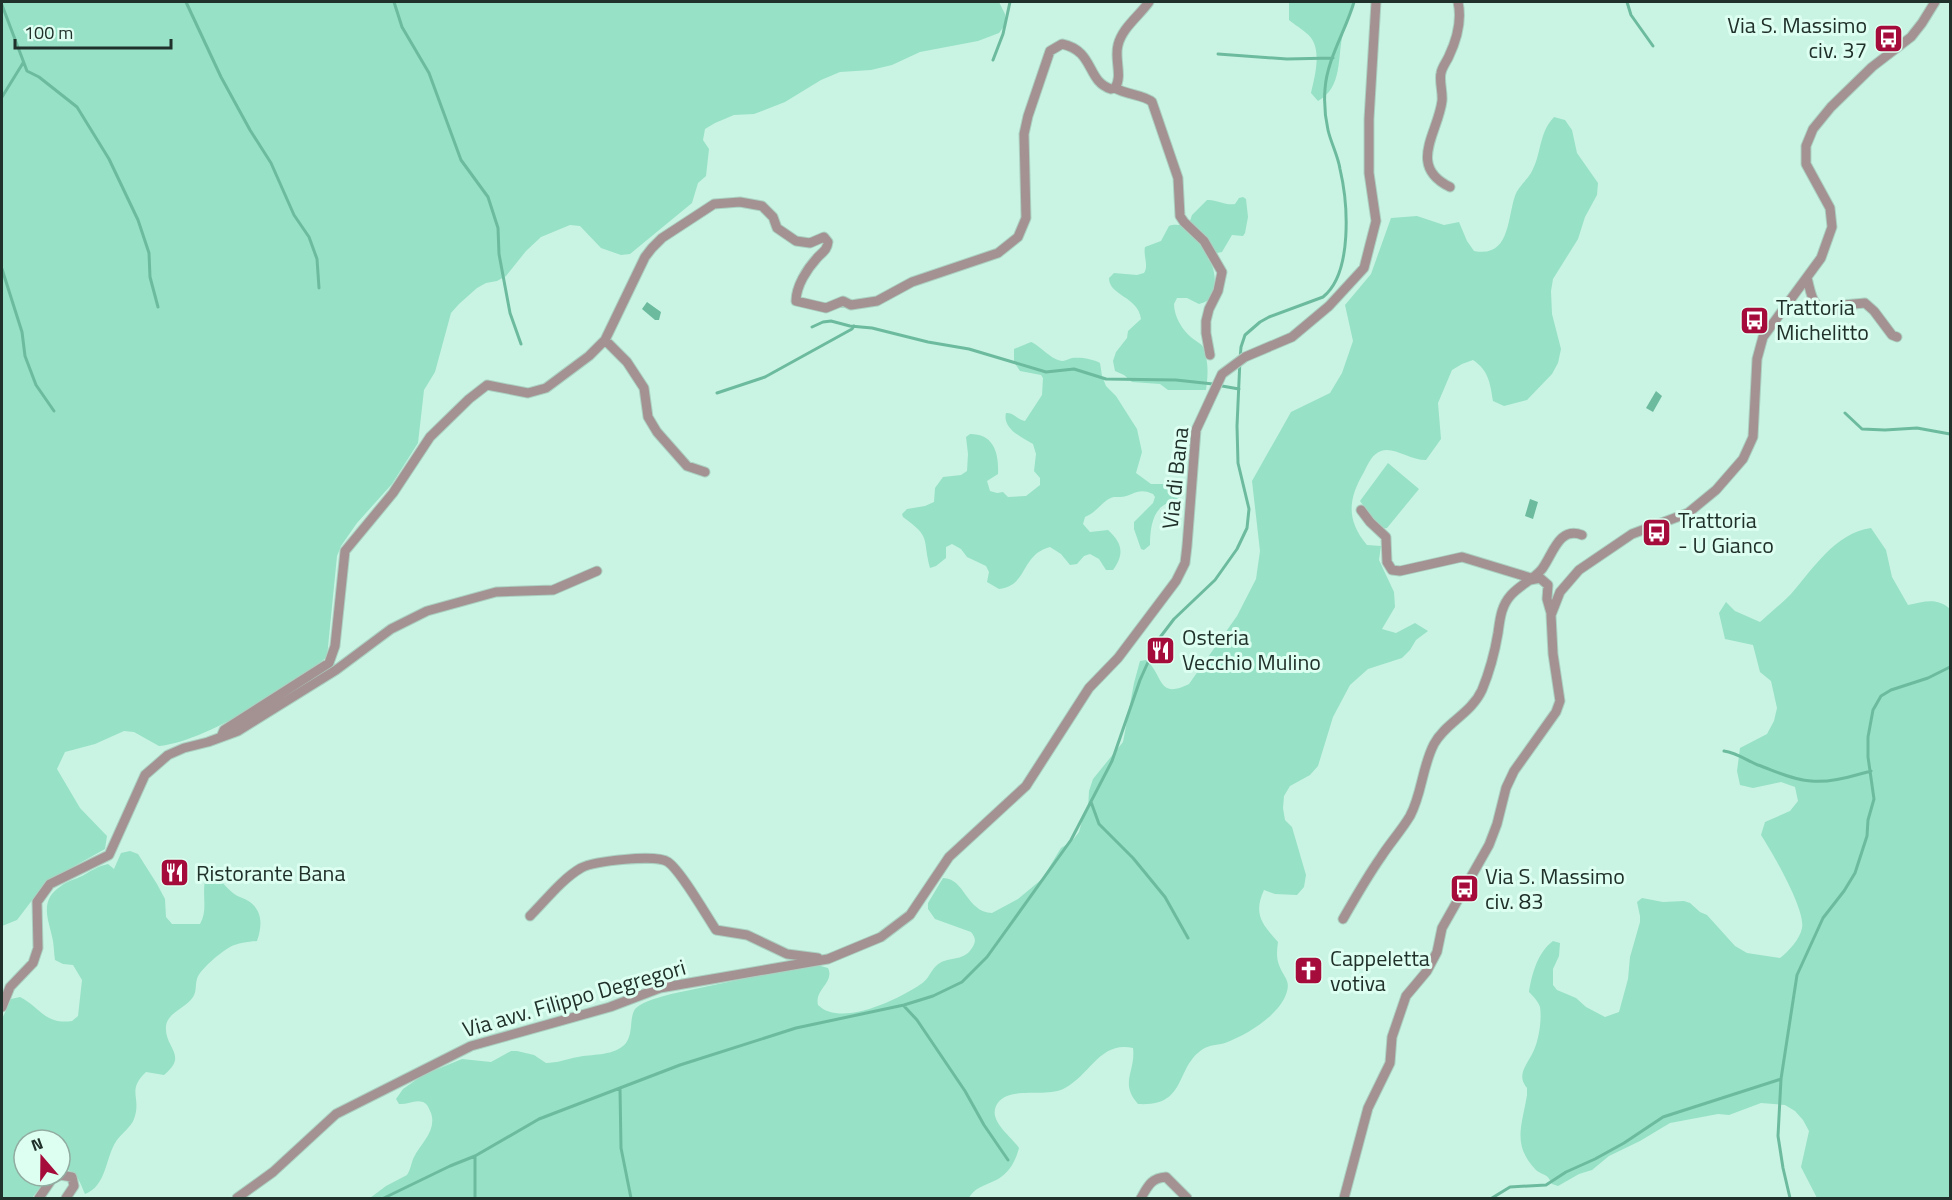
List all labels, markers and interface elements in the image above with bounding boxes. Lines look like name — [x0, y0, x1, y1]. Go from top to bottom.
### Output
place label: Via S. Massimo civ. 37 — [1727, 8, 1867, 67]
scale bar — [15, 12, 171, 50]
text: 100 m — [24, 19, 73, 46]
bus stop icon: Via S. Massimo civ. 37 — [1872, 22, 1904, 54]
place label: Trattoria Michelitto — [1776, 290, 1869, 349]
bus stop icon: Trattoria Michelitto — [1739, 304, 1771, 336]
street label: Via di Bana — [1153, 425, 1197, 531]
place label: Trattoria - U Gianco — [1678, 503, 1774, 562]
bus stop icon: Trattoria - U Gianco — [1641, 517, 1673, 549]
place label: Osteria Vecchio Mulino — [1182, 620, 1321, 679]
restaurant icon: Osteria Vecchio Mulino — [1145, 634, 1177, 666]
place label: Ristorante Bana — [196, 856, 345, 890]
restaurant icon: Ristorante Bana — [159, 857, 191, 889]
place label: Via S. Massimo civ. 83 — [1485, 859, 1625, 918]
bus stop icon: Via S. Massimo civ. 83 — [1448, 873, 1480, 905]
place label: Cappeletta votiva — [1330, 941, 1430, 1000]
street label: Via avv. Filippo Degregori — [458, 950, 690, 1046]
church icon: Cappeletta votiva — [1293, 955, 1325, 987]
north arrow — [12, 1128, 72, 1188]
text: N — [28, 1131, 46, 1157]

